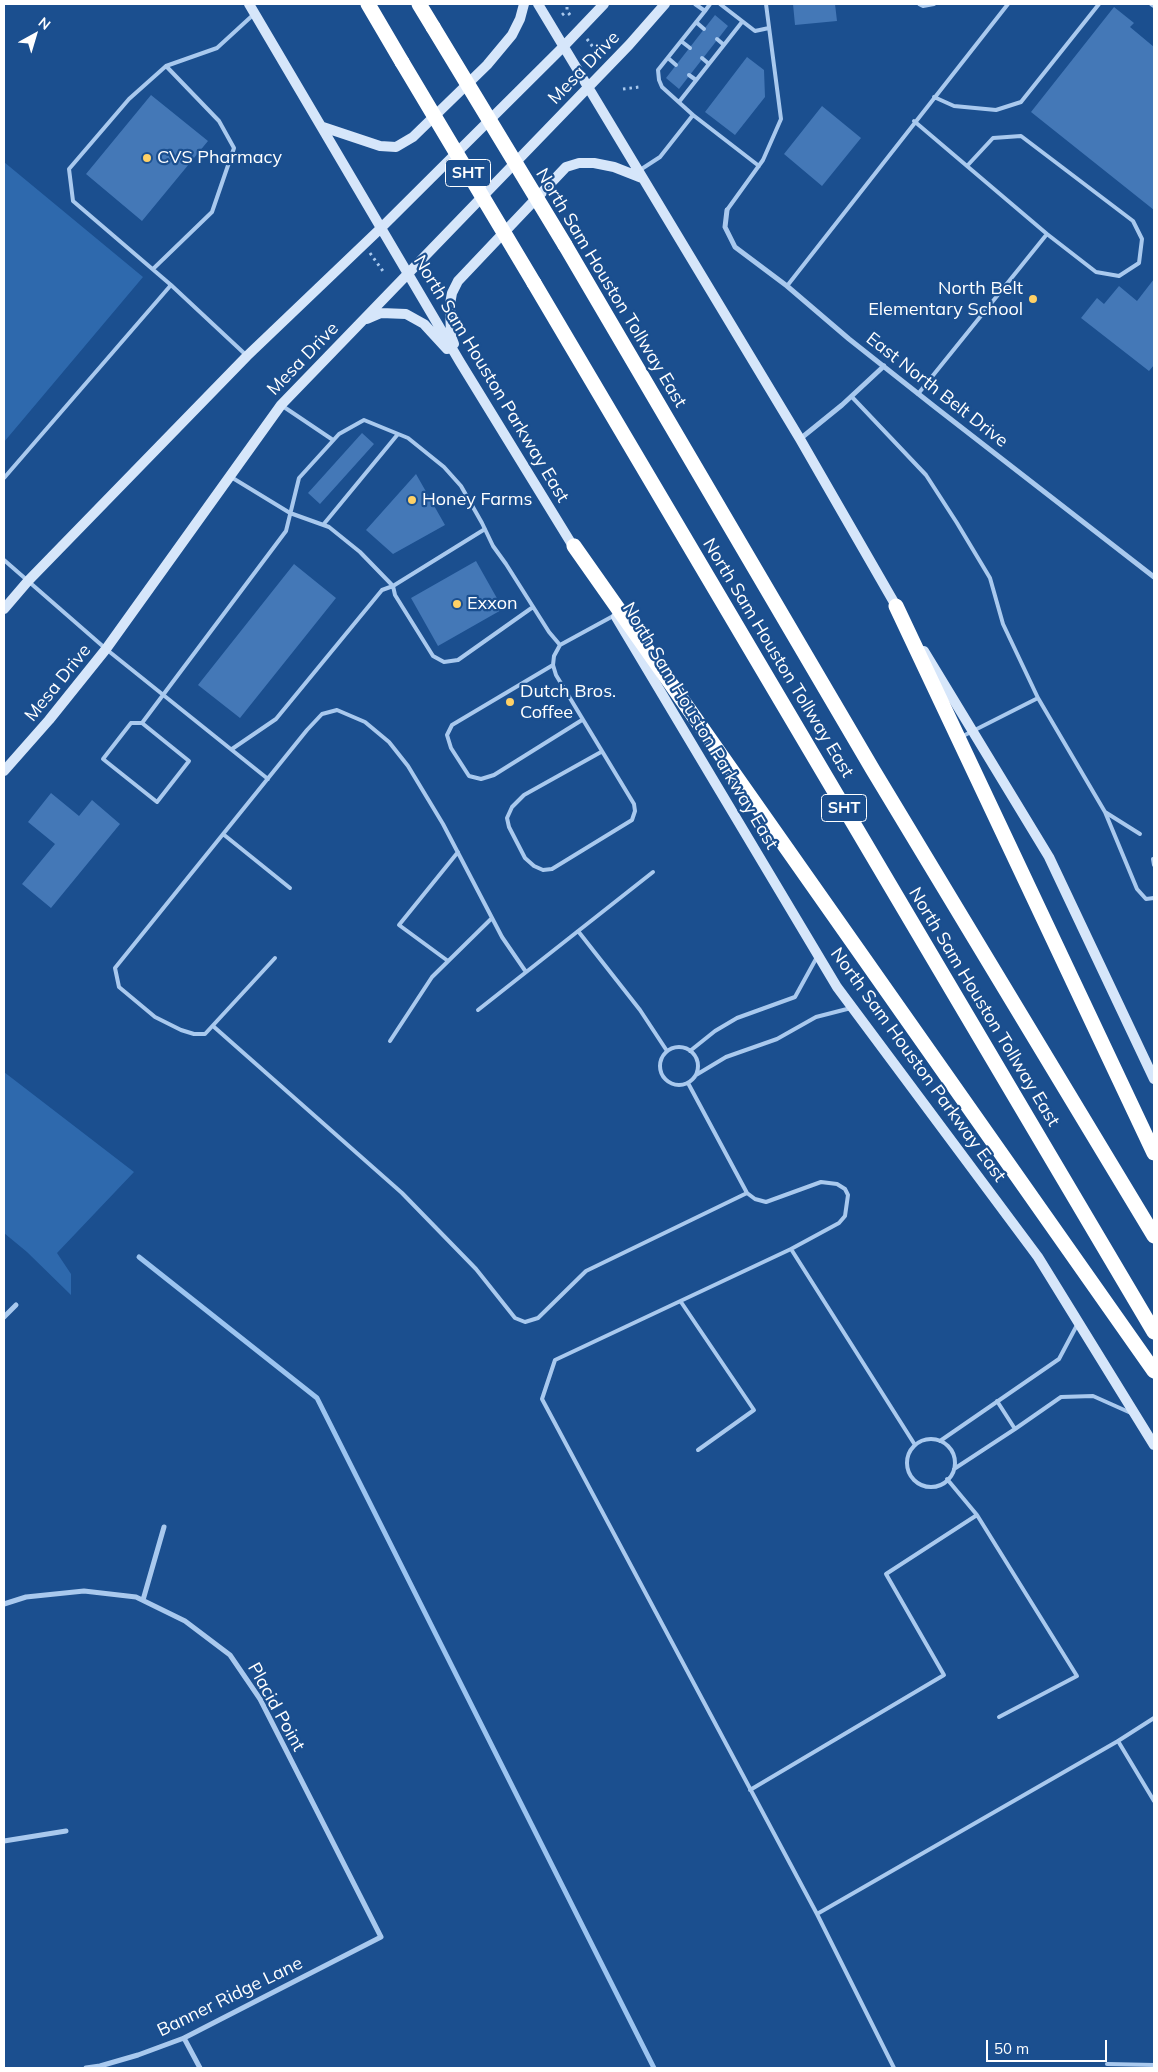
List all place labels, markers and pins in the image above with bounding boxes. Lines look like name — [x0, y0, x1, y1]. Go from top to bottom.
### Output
place label: CVS Pharmacy — [157, 147, 282, 169]
marker: CVS Pharmacy — [141, 152, 153, 164]
place label: North Belt Elementary School — [868, 278, 1023, 320]
marker: North Belt Elementary School — [1027, 293, 1039, 305]
place label: Honey Farms — [422, 489, 532, 511]
marker: Honey Farms — [406, 494, 418, 506]
place label: Exxon — [467, 593, 517, 615]
marker: Exxon — [451, 598, 463, 610]
place label: Dutch Bros. Coffee — [520, 681, 616, 724]
marker: Dutch Bros. Coffee — [504, 696, 516, 708]

